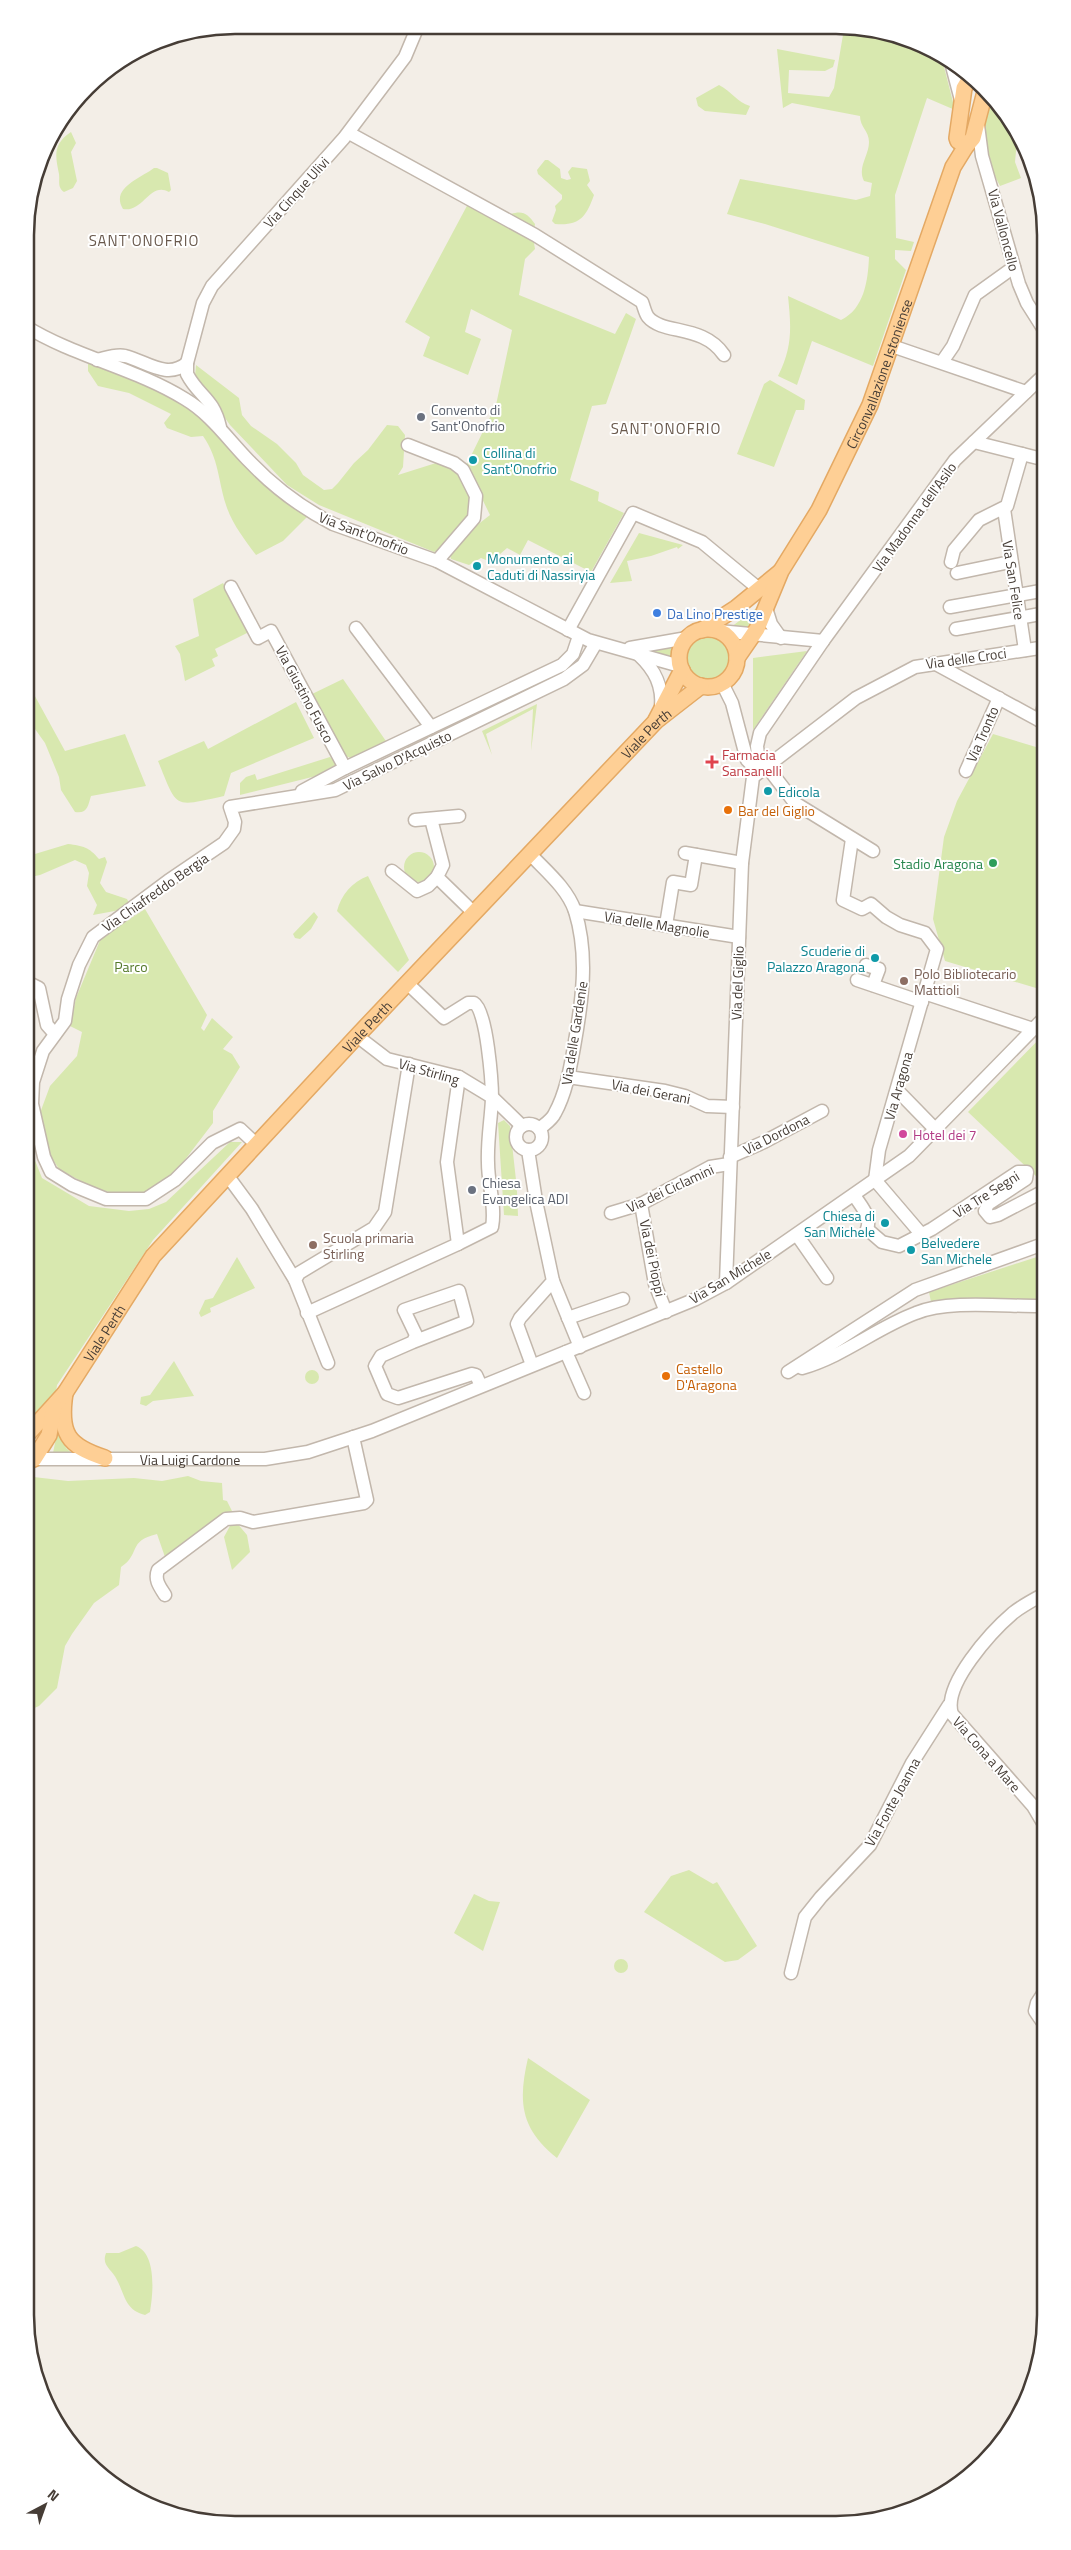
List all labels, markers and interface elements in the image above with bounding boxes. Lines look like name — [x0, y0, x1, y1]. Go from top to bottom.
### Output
street label: Via Cinque Ulivi — [258, 152, 334, 232]
street label: Via Valloncello — [983, 187, 1025, 273]
district label: SANT'ONOFRIO — [89, 229, 199, 252]
street label: Circonvallazione Istoniense — [840, 296, 917, 452]
place label: Convento di Sant'Onofrio — [431, 399, 505, 436]
marker: Convento di Sant'Onofrio — [415, 411, 427, 423]
district label: SANT'ONOFRIO — [611, 417, 721, 440]
place label: Collina di Sant'Onofrio — [483, 442, 557, 479]
marker: Collina di Sant'Onofrio — [467, 454, 479, 466]
street label: Via Madonna dell'Asilo — [867, 458, 961, 576]
street label: Via Sant'Onofrio — [316, 506, 412, 560]
street label: Via San Felice — [997, 539, 1031, 621]
place label: Monumento ai Caduti di Nassiryia — [487, 548, 595, 585]
marker: Monumento ai Caduti di Nassiryia — [471, 560, 483, 572]
place label: Da Lino Prestige — [667, 603, 763, 624]
marker: Da Lino Prestige — [651, 607, 663, 619]
street label: Via Giustino Fusco — [271, 642, 339, 746]
street label: Via delle Croci — [924, 642, 1008, 674]
street label: Viale Perth — [615, 703, 675, 763]
street label: Via Tronto — [960, 703, 1004, 765]
street label: Via Salvo D'Acquisto — [339, 725, 455, 795]
place label: Farmacia Sansanelli — [722, 744, 782, 781]
marker: Farmacia Sansanelli — [706, 756, 718, 768]
place label: Edicola — [778, 781, 820, 802]
marker: Edicola — [762, 785, 774, 797]
place label: Bar del Giglio — [738, 800, 815, 821]
marker: Bar del Giglio — [722, 804, 734, 816]
street label: Via Chiafreddo Bergia — [97, 847, 213, 937]
place label: Stadio Aragona — [893, 853, 983, 874]
marker: Stadio Aragona — [987, 857, 999, 869]
street label: Via delle Magnolie — [603, 905, 711, 943]
place label: Scuderie di Palazzo Aragona — [767, 940, 865, 977]
street label: Via del Giglio — [725, 945, 749, 1021]
marker: Scuderie di Palazzo Aragona — [869, 952, 881, 964]
park label: Parco — [114, 956, 148, 977]
place label: Polo Bibliotecario Mattioli — [914, 963, 1016, 1000]
marker: Polo Bibliotecario Mattioli — [898, 975, 910, 987]
street label: Via delle Gardenie — [555, 980, 593, 1086]
street label: Viale Perth — [337, 996, 396, 1057]
street label: Via Aragona — [878, 1049, 918, 1123]
street label: Via Stirling — [396, 1052, 462, 1090]
street label: Via dei Gerani — [610, 1073, 692, 1109]
street label: Via Dordona — [739, 1108, 813, 1160]
place label: Hotel dei 7 — [913, 1124, 976, 1145]
marker: Hotel dei 7 — [897, 1128, 909, 1140]
street label: Via dei Ciclamini — [623, 1159, 717, 1217]
street label: Via Tre Segni — [949, 1165, 1023, 1223]
place label: Chiesa Evangelica ADI — [482, 1172, 568, 1209]
marker: Chiesa Evangelica ADI — [466, 1184, 478, 1196]
place label: Chiesa di San Michele — [804, 1205, 875, 1242]
street label: Via dei Pioppi — [635, 1217, 671, 1299]
marker: Chiesa di San Michele — [879, 1217, 891, 1229]
place label: Scuola primaria Stirling — [323, 1227, 414, 1264]
place label: Belvedere San Michele — [921, 1232, 992, 1269]
marker: Scuola primaria Stirling — [307, 1239, 319, 1251]
street label: Via San Michele — [685, 1243, 775, 1309]
marker: Belvedere San Michele — [905, 1244, 917, 1256]
street label: Viale Perth — [77, 1300, 130, 1366]
place label: Castello D'Aragona — [676, 1358, 737, 1395]
marker: Castello D'Aragona — [660, 1370, 672, 1382]
street label: Via Luigi Cardone — [140, 1449, 240, 1470]
street label: Via Cona a Mare — [948, 1711, 1026, 1797]
street label: Via Fonte Joanna — [859, 1754, 925, 1850]
north arrow — [20, 2480, 70, 2530]
text: N — [43, 2484, 64, 2506]

